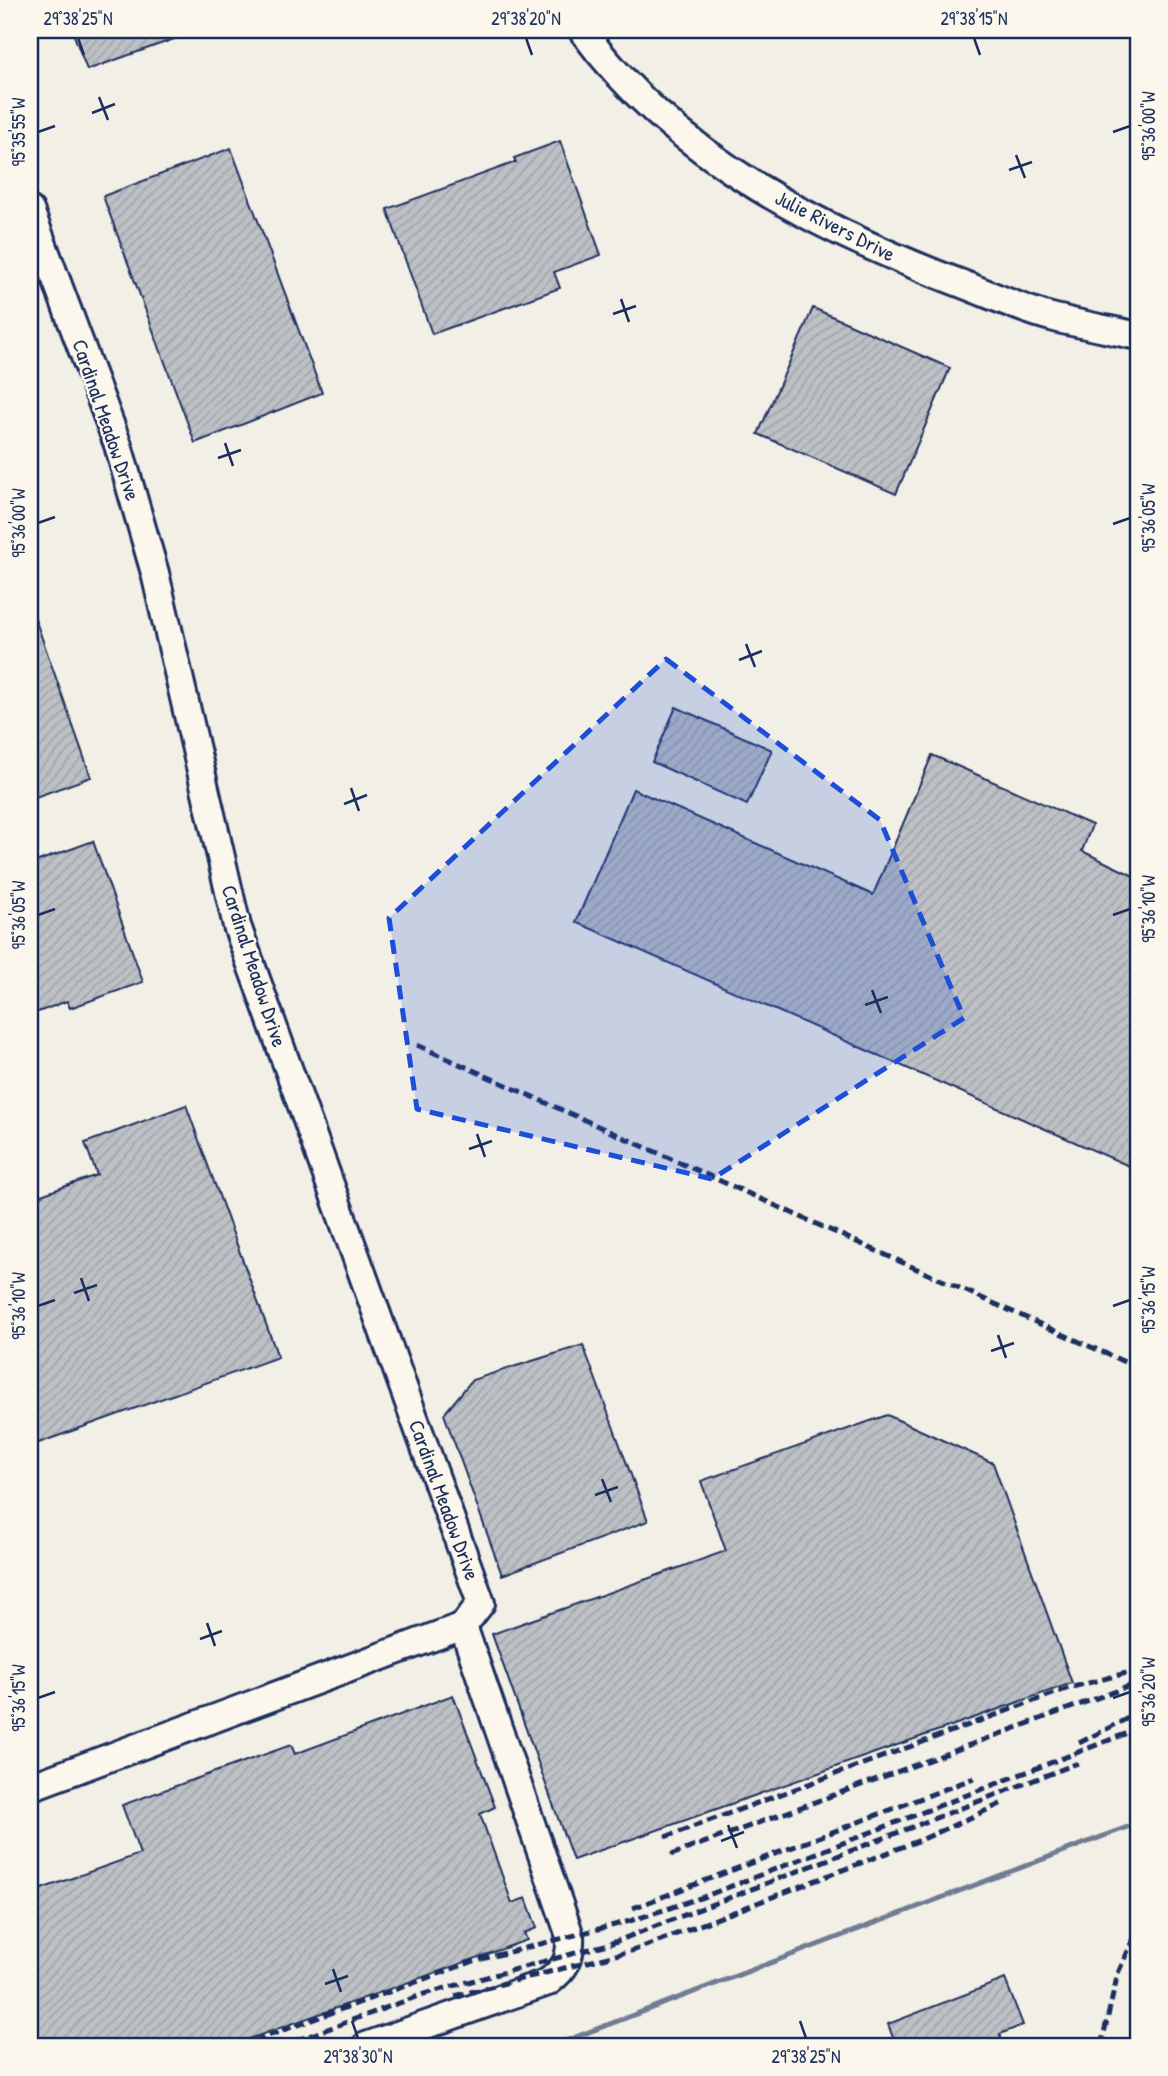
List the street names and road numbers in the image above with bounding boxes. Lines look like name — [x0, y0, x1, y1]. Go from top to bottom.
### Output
street label: Julie Rivers Drive — [770, 183, 900, 268]
street label: Cardinal Meadow Drive — [65, 335, 148, 504]
street label: Cardinal Meadow Drive — [215, 881, 294, 1051]
street label: Cardinal Meadow Drive — [402, 1416, 487, 1584]

